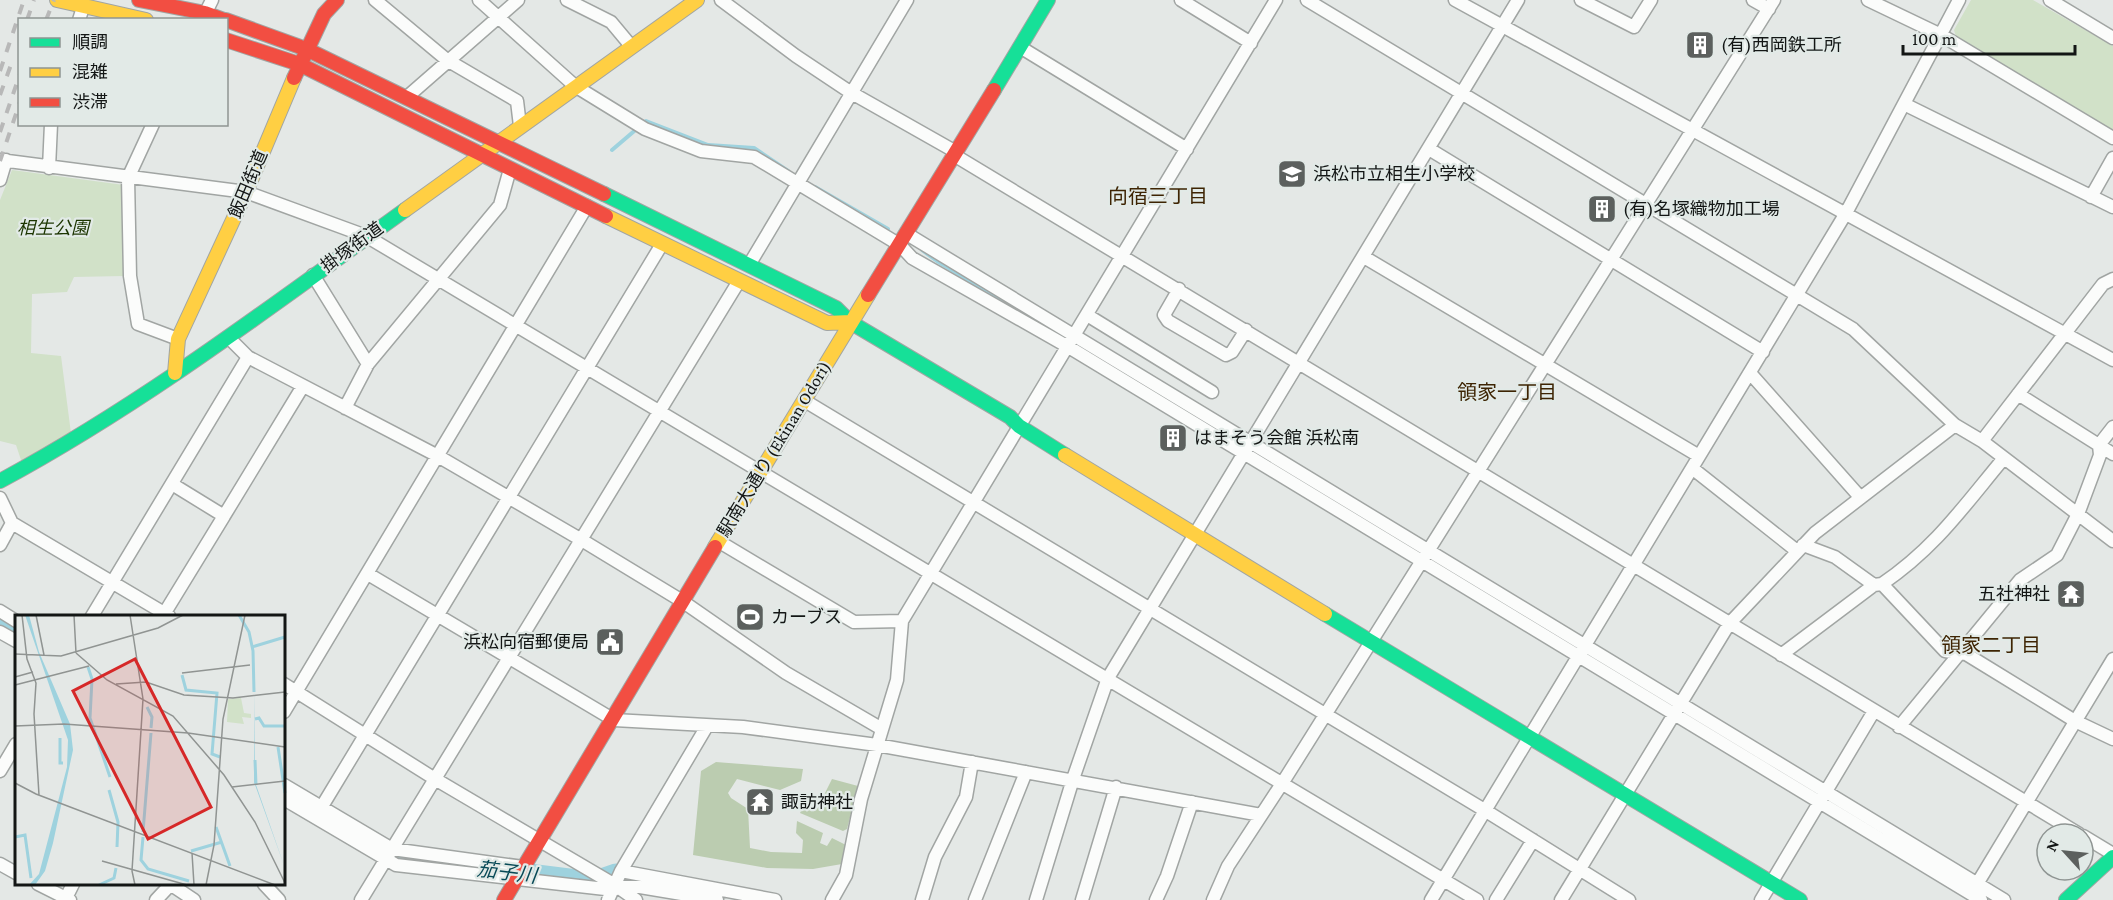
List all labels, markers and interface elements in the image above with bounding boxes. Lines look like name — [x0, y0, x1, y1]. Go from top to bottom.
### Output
legend — [18, 18, 228, 126]
scale bar — [1903, 18, 2076, 56]
building icon: (有)西岡鉄工所 — [1684, 29, 1716, 61]
text: 100 m — [1912, 29, 1957, 49]
text: 順調 — [72, 32, 108, 52]
place label: (有)西岡鉄工所 — [1721, 35, 1842, 56]
text: 混雑 — [72, 62, 108, 82]
text: 渋滞 — [72, 92, 108, 112]
street label: 飯田街道 — [225, 147, 271, 221]
school or university icon: 浜松市立相生小学校 — [1276, 158, 1308, 190]
place label: 浜松市立相生小学校 — [1313, 164, 1475, 184]
district label: 向宿三丁目 — [1108, 185, 1208, 207]
building icon: (有)名塚織物加工場 — [1586, 193, 1618, 225]
place label: (有)名塚織物加工場 — [1623, 199, 1780, 220]
park label: 相生公園 — [17, 218, 92, 238]
street label: 掛塚街道 — [317, 218, 387, 276]
street label: 駅南大通り (Ekinan Odori) — [713, 357, 835, 541]
district label: 領家一丁目 — [1457, 381, 1557, 403]
building icon: はまそう会館 浜松南 — [1157, 422, 1189, 454]
place label: はまそう会館 浜松南 — [1194, 428, 1359, 448]
temple icon: 五社神社 — [2055, 578, 2087, 610]
place label: 五社神社 — [1978, 584, 2050, 604]
sports icon: カーブス — [734, 601, 766, 633]
place label: カーブス — [771, 607, 842, 627]
inset map — [15, 615, 285, 885]
public building icon: 浜松向宿郵便局 — [594, 626, 626, 658]
place label: 浜松向宿郵便局 — [463, 632, 589, 652]
district label: 領家二丁目 — [1941, 634, 2041, 656]
temple icon: 諏訪神社 — [744, 786, 776, 818]
place label: 諏訪神社 — [781, 792, 853, 812]
north arrow — [2035, 822, 2095, 882]
text: N — [2042, 837, 2062, 854]
water label: 茄子川 — [476, 857, 540, 887]

